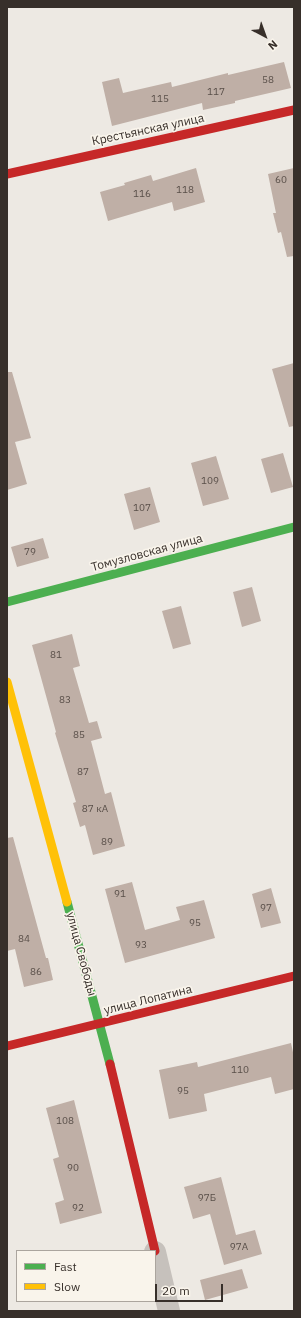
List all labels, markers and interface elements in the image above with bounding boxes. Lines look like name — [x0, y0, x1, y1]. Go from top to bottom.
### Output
north arrow — [245, 16, 285, 56]
text: N — [265, 37, 280, 53]
house number: 58 — [262, 74, 274, 86]
house number: 117 — [207, 86, 225, 98]
house number: 115 — [151, 93, 169, 105]
street label: Крестьянская улица — [91, 111, 205, 149]
house number: 60 — [275, 174, 287, 186]
house number: 118 — [176, 184, 194, 196]
house number: 116 — [133, 188, 151, 200]
house number: 109 — [201, 475, 219, 487]
house number: 107 — [133, 502, 151, 514]
street label: Томузловская улица — [90, 531, 204, 575]
house number: 79 — [24, 546, 36, 558]
house number: 81 — [50, 649, 62, 661]
house number: 83 — [59, 694, 71, 706]
house number: 85 — [73, 729, 85, 741]
house number: 87 — [77, 766, 89, 778]
house number: 87 кА — [82, 803, 108, 815]
house number: 89 — [101, 836, 113, 848]
house number: 91 — [114, 888, 126, 900]
house number: 97 — [260, 902, 272, 914]
street label: улица Свободы — [63, 910, 99, 998]
house number: 95 — [189, 917, 201, 929]
house number: 84 — [18, 933, 30, 945]
house number: 93 — [135, 939, 147, 951]
house number: 86 — [30, 966, 42, 978]
street label: улица Лопатина — [102, 982, 194, 1018]
house number: 110 — [231, 1064, 249, 1076]
house number: 95 — [177, 1085, 189, 1097]
house number: 108 — [56, 1115, 74, 1127]
house number: 90 — [67, 1162, 79, 1174]
house number: 97Б — [198, 1192, 216, 1204]
house number: 92 — [72, 1202, 84, 1214]
house number: 97А — [230, 1241, 248, 1253]
legend — [16, 1250, 156, 1302]
text: Fast — [54, 1259, 77, 1274]
scale bar — [157, 1276, 225, 1302]
text: Slow — [54, 1279, 80, 1294]
text: 20 m — [162, 1283, 190, 1298]

